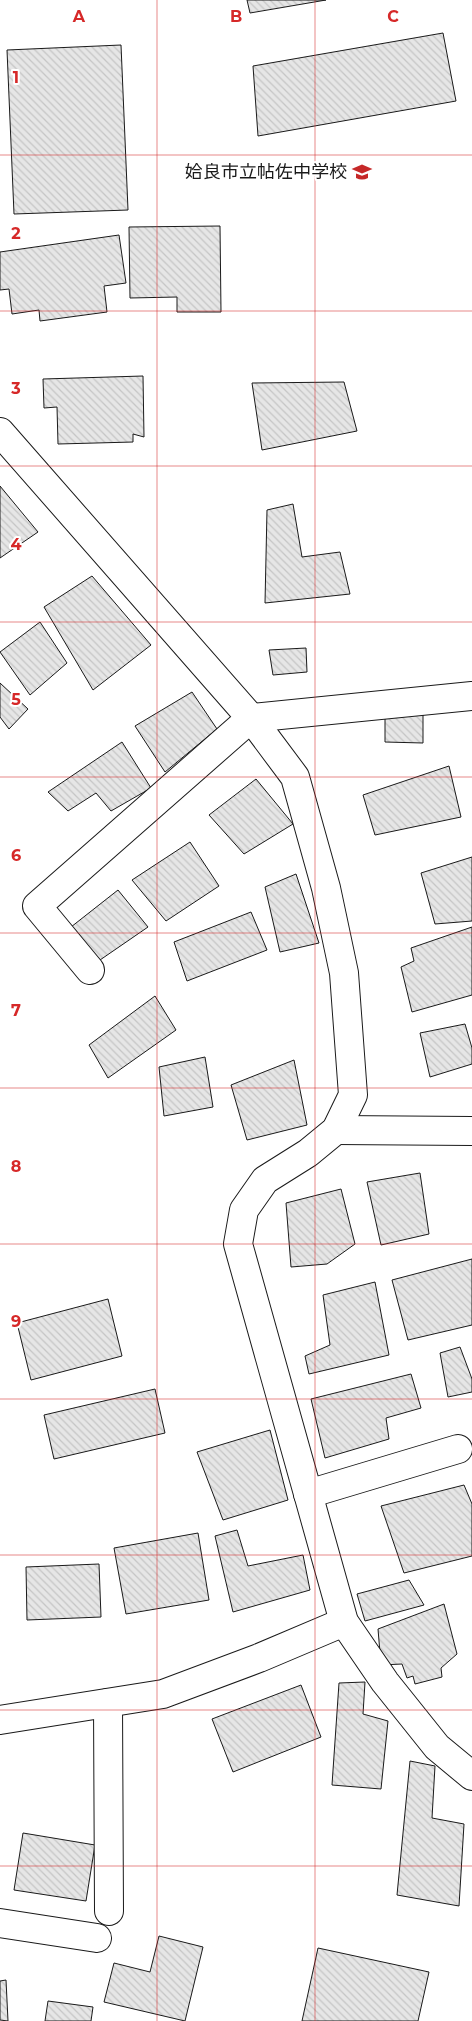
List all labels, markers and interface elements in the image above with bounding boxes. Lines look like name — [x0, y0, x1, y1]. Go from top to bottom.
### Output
text: A — [72, 7, 86, 26]
text: B — [230, 7, 242, 26]
text: C — [387, 7, 399, 26]
text: 1 — [13, 68, 19, 87]
place label: 姶良市立帖佐中学校 — [185, 161, 347, 183]
school or university icon: 姶良市立帖佐中学校 — [351, 161, 373, 183]
text: 2 — [11, 224, 21, 243]
text: 3 — [10, 379, 21, 398]
text: 4 — [10, 535, 22, 554]
text: 5 — [11, 690, 21, 709]
text: 6 — [11, 846, 21, 865]
text: 7 — [11, 1001, 21, 1020]
text: 8 — [11, 1157, 21, 1176]
text: 9 — [11, 1312, 21, 1331]

